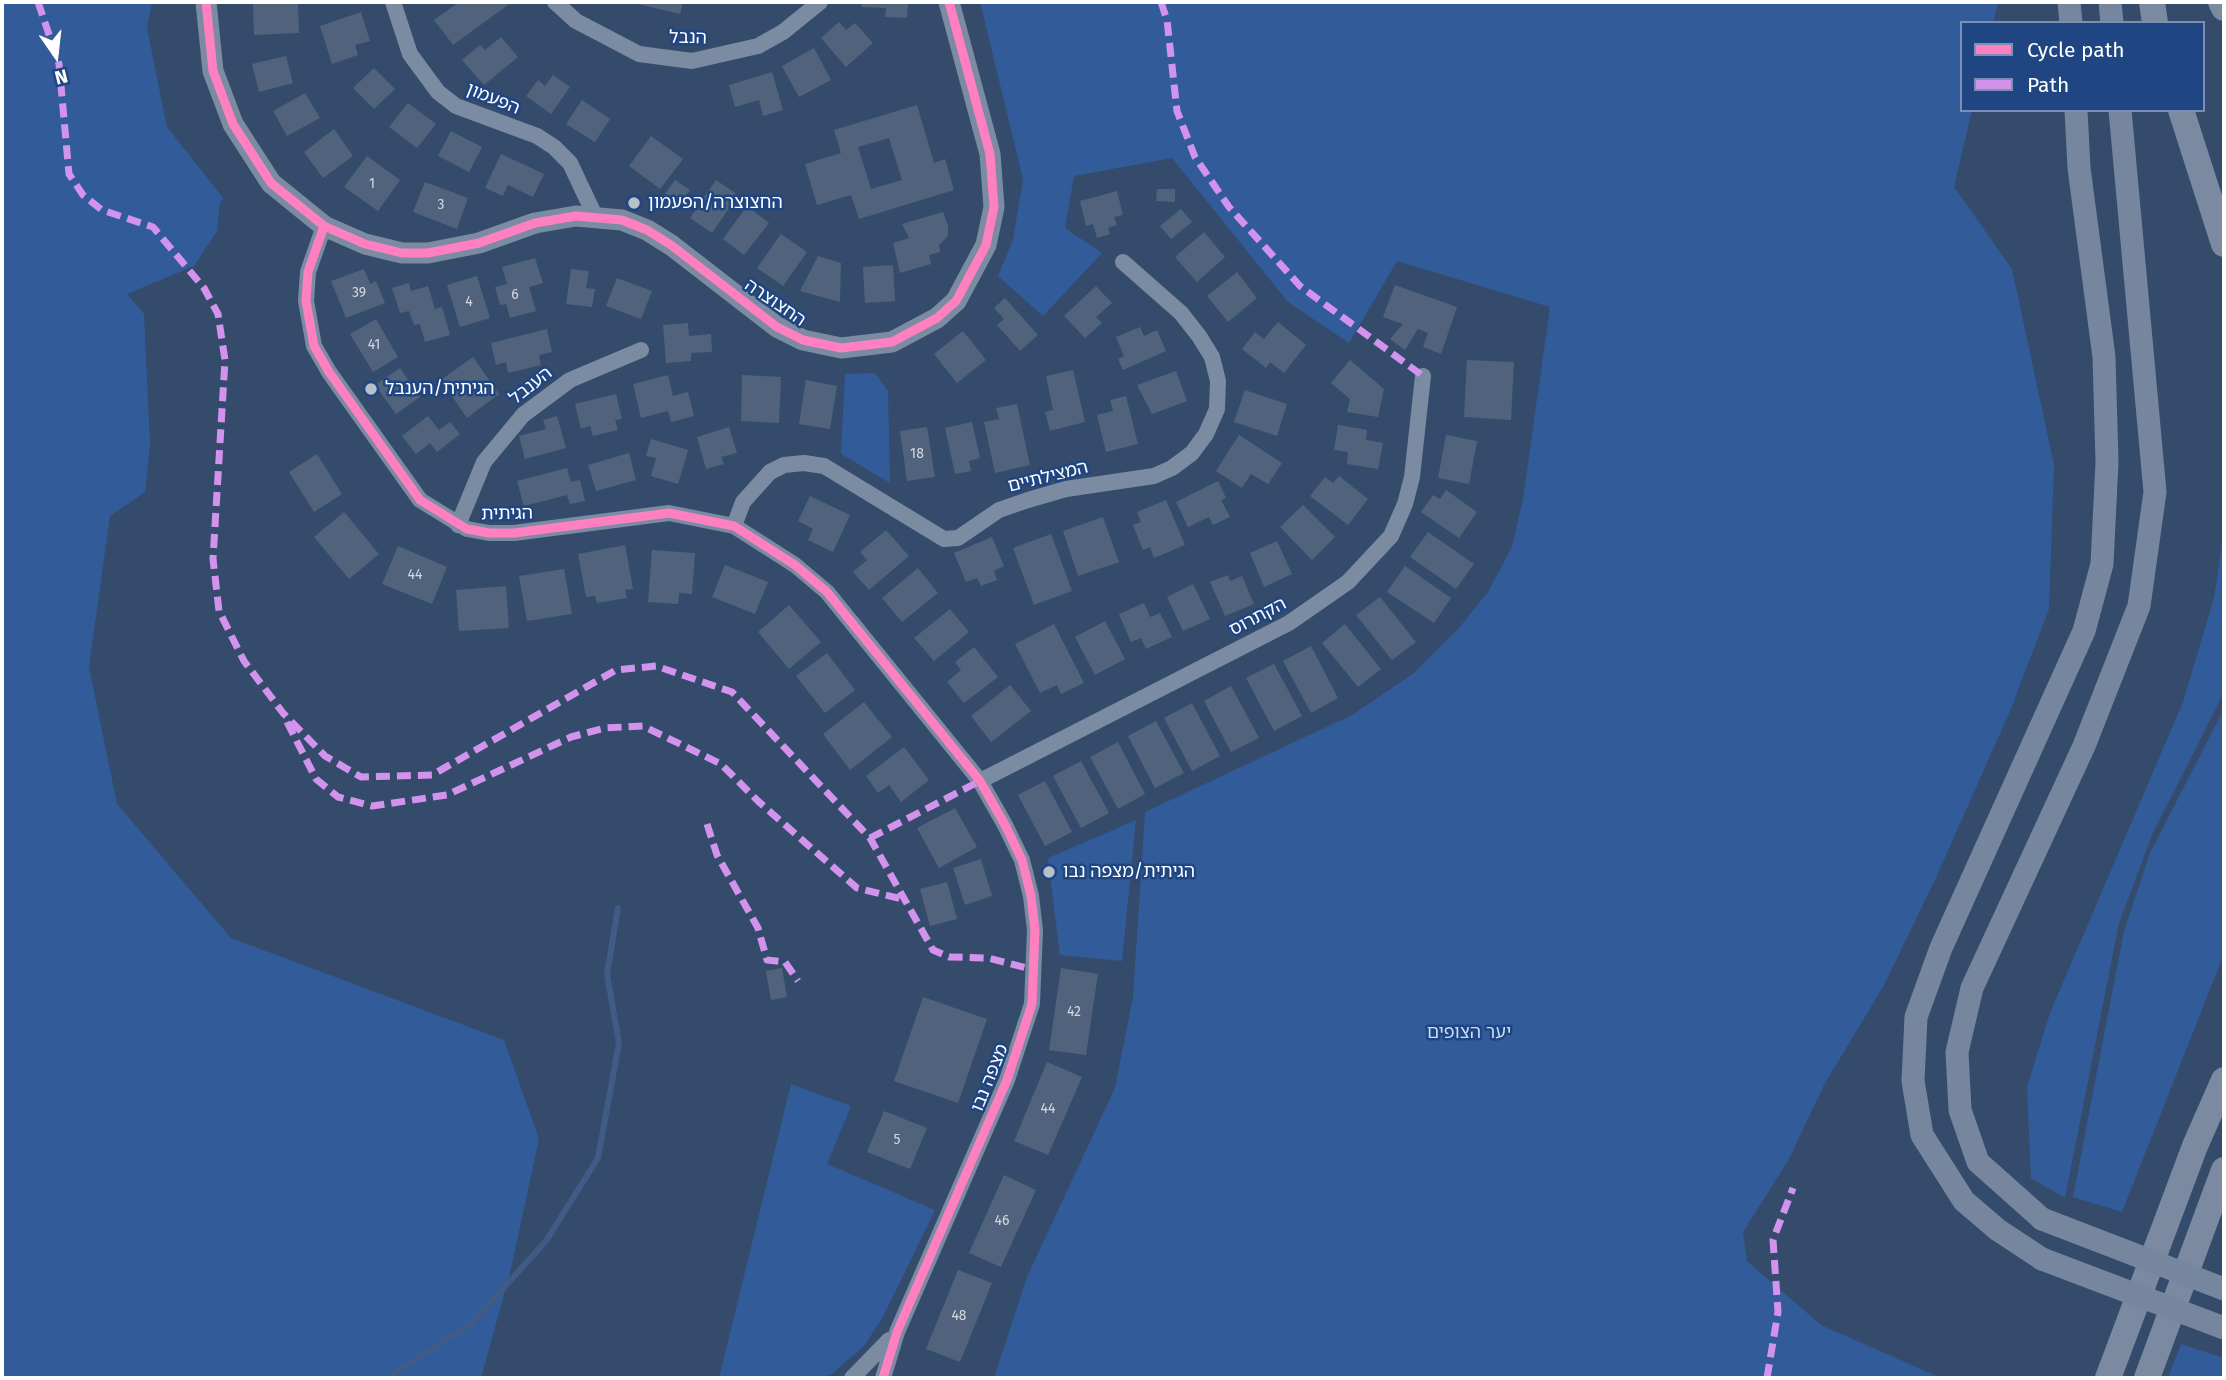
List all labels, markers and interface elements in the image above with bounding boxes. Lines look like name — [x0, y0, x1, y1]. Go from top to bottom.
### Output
north arrow — [21, 21, 91, 91]
legend — [1960, 21, 2205, 112]
street label: הנבל — [669, 27, 707, 49]
text: Cycle path — [2027, 37, 2125, 63]
text: N — [52, 64, 70, 90]
text: Path — [2027, 72, 2069, 98]
street label: הפעמון — [463, 78, 523, 120]
house number: 1 — [369, 176, 375, 192]
place label: החצוצרה/הפעמון — [648, 192, 783, 214]
marker: החצוצרה/הפעמון — [626, 195, 642, 211]
house number: 3 — [438, 197, 444, 213]
street label: החצוצרה — [740, 275, 810, 331]
house number: 39 — [352, 285, 366, 301]
house number: 6 — [511, 287, 519, 303]
house number: 4 — [465, 294, 473, 310]
house number: 41 — [368, 337, 380, 353]
street label: הענבל — [505, 363, 557, 409]
place label: הגיתית/הענבל — [385, 378, 495, 400]
marker: הגיתית/הענבל — [363, 381, 379, 397]
house number: 18 — [910, 446, 924, 462]
street label: המצילתיים — [1006, 457, 1090, 497]
street label: הגיתית — [481, 503, 533, 525]
house number: 44 — [408, 567, 422, 583]
street label: הקתרוס — [1226, 593, 1290, 641]
place label: הגיתית/מצפה נבו — [1063, 861, 1195, 883]
marker: הגיתית/מצפה נבו — [1041, 864, 1057, 880]
house number: 42 — [1067, 1004, 1081, 1020]
park label: יער הצופים — [1427, 1022, 1511, 1044]
street label: מצפה נבו — [967, 1041, 1013, 1115]
house number: 44 — [1041, 1101, 1055, 1117]
house number: 5 — [893, 1132, 901, 1148]
house number: 46 — [995, 1213, 1009, 1229]
house number: 48 — [951, 1308, 967, 1324]

